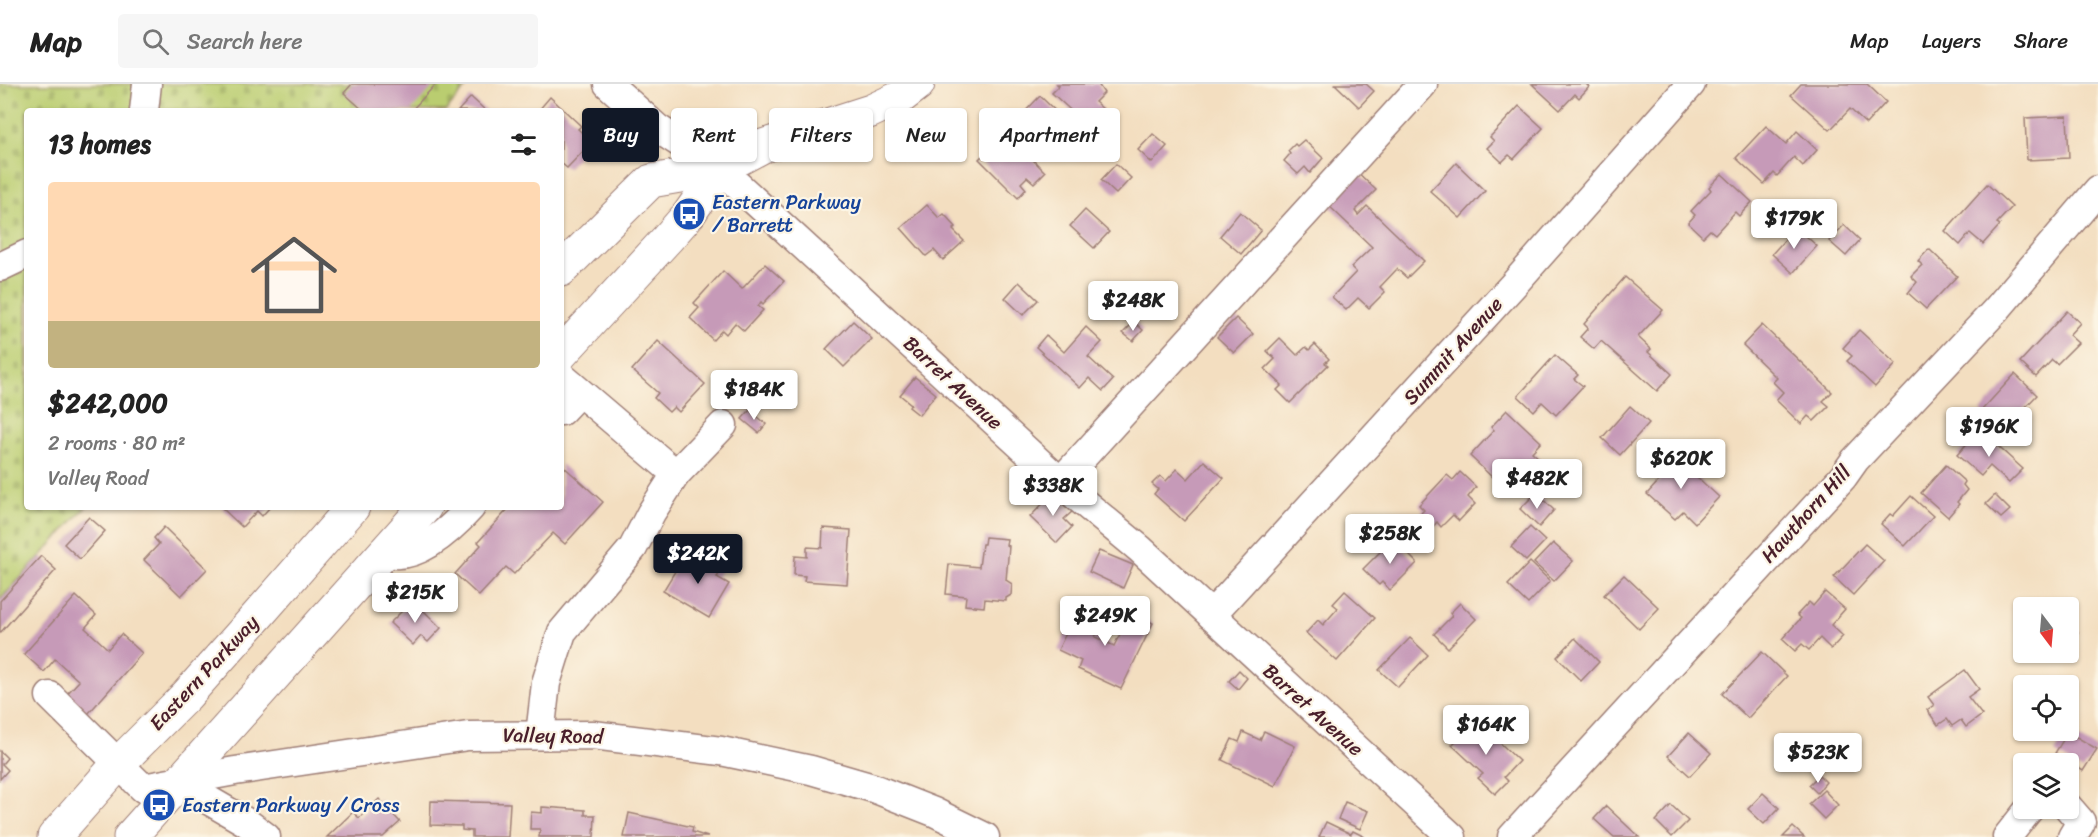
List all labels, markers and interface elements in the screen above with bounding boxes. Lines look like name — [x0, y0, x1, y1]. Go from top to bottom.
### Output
search box — [118, 14, 538, 68]
text: Map — [30, 17, 82, 66]
text: Search here — [187, 22, 303, 61]
text: Map — [1850, 22, 1889, 60]
text: Layers — [1922, 22, 1981, 60]
text: Share — [2014, 22, 2068, 60]
icon: search — [139, 25, 172, 58]
chip: Buy — [582, 108, 659, 162]
chip: Rent — [671, 108, 757, 162]
chip: Filters — [769, 108, 873, 162]
chip: New — [885, 108, 967, 162]
chip: Apartment — [979, 108, 1120, 162]
text: 13 homes — [48, 121, 151, 167]
icon: filters — [507, 128, 540, 161]
place label: Eastern Parkway / Barrett — [712, 185, 861, 243]
bus stop icon: Eastern Parkway / Barrett — [671, 196, 707, 232]
pin: $179K — [1752, 199, 1836, 250]
text: $179K — [1765, 201, 1823, 236]
icon: home — [240, 221, 348, 329]
pin: $248K — [1091, 281, 1175, 332]
text: $248K — [1102, 283, 1164, 318]
street label: Summit Avenue — [1394, 289, 1512, 413]
street label: Barret Avenue — [895, 327, 1011, 439]
pin: $184K — [712, 370, 796, 421]
text: $184K — [725, 372, 783, 407]
text: $242,000 — [48, 380, 168, 426]
pin: $196K — [1947, 407, 2031, 458]
text: $196K — [1960, 409, 2018, 444]
text: 2 rooms · 80 m² — [48, 426, 186, 461]
pin: $620K — [1639, 439, 1723, 490]
text: $620K — [1650, 441, 1712, 476]
street label: Hawthorn Hill — [1752, 456, 1861, 571]
pin: $482K — [1495, 459, 1579, 510]
text: Valley Road — [48, 461, 148, 496]
text: $482K — [1506, 461, 1568, 496]
pin: $338K — [1011, 466, 1095, 517]
text: $338K — [1023, 468, 1083, 503]
pin: $258K — [1348, 514, 1432, 565]
text: $258K — [1359, 516, 1421, 551]
pin: $242K — [656, 534, 740, 585]
text: $242K — [667, 536, 729, 571]
pin: $215K — [373, 573, 457, 624]
text: $215K — [386, 575, 444, 610]
pin: $249K — [1063, 596, 1147, 647]
north arrow — [2013, 597, 2079, 663]
map controls — [2013, 597, 2079, 819]
text: $249K — [1074, 598, 1136, 633]
street label: Eastern Parkway — [140, 606, 268, 739]
street label: Barret Avenue — [1254, 655, 1372, 765]
button: locate — [2013, 675, 2079, 741]
pin: $164K — [1444, 705, 1528, 756]
text: $164K — [1457, 707, 1515, 742]
street label: Valley Road — [503, 718, 605, 754]
pin: $523K — [1776, 733, 1860, 784]
text: $523K — [1788, 735, 1848, 770]
button: layers — [2013, 753, 2079, 819]
bus stop icon: Eastern Parkway / Cross — [141, 787, 177, 823]
place label: Eastern Parkway / Cross — [182, 788, 400, 823]

